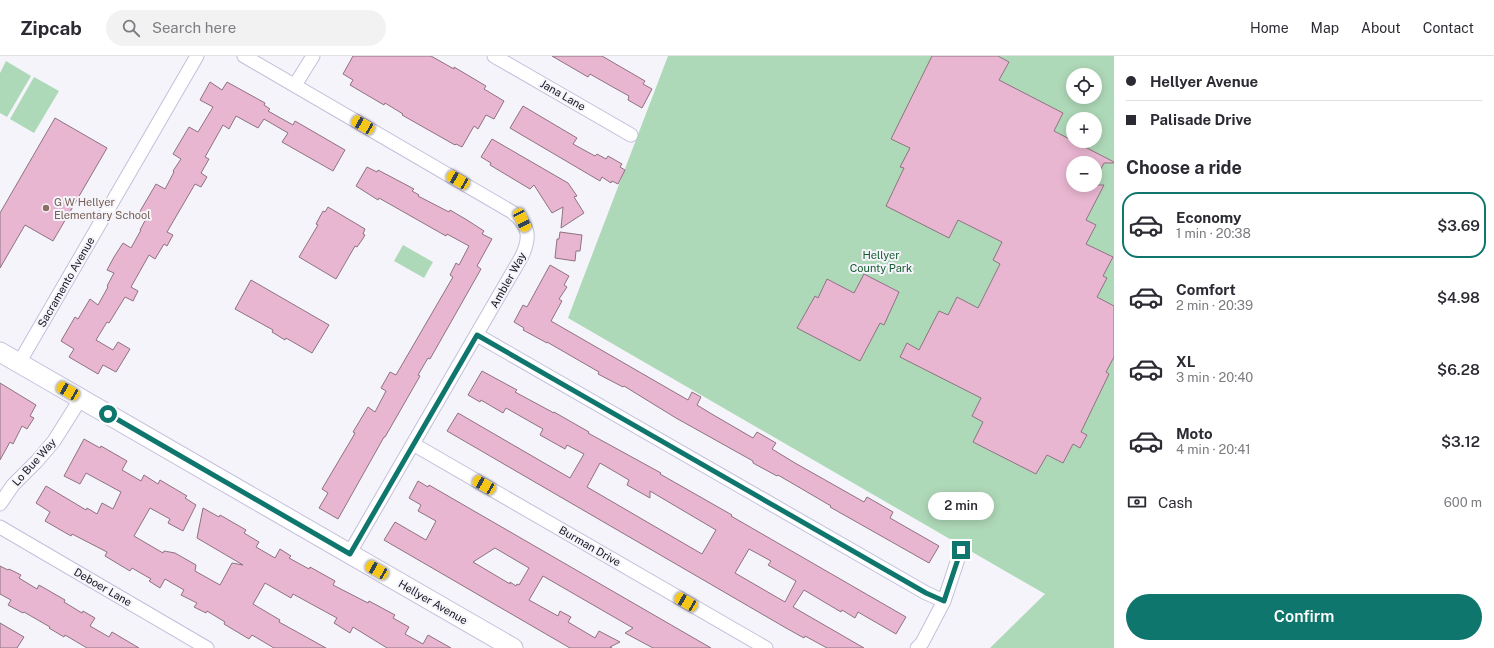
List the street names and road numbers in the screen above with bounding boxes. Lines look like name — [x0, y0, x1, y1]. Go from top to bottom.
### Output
street label: Jana Lane — [538, 77, 588, 113]
street label: Sacramento Avenue — [35, 235, 97, 329]
street label: Ambler Way — [488, 250, 528, 310]
street label: Lo Bue Way — [10, 436, 58, 488]
street label: Burman Drive — [557, 524, 623, 568]
street label: Deboer Lane — [72, 566, 134, 608]
street label: Hellyer Avenue — [396, 577, 470, 627]

